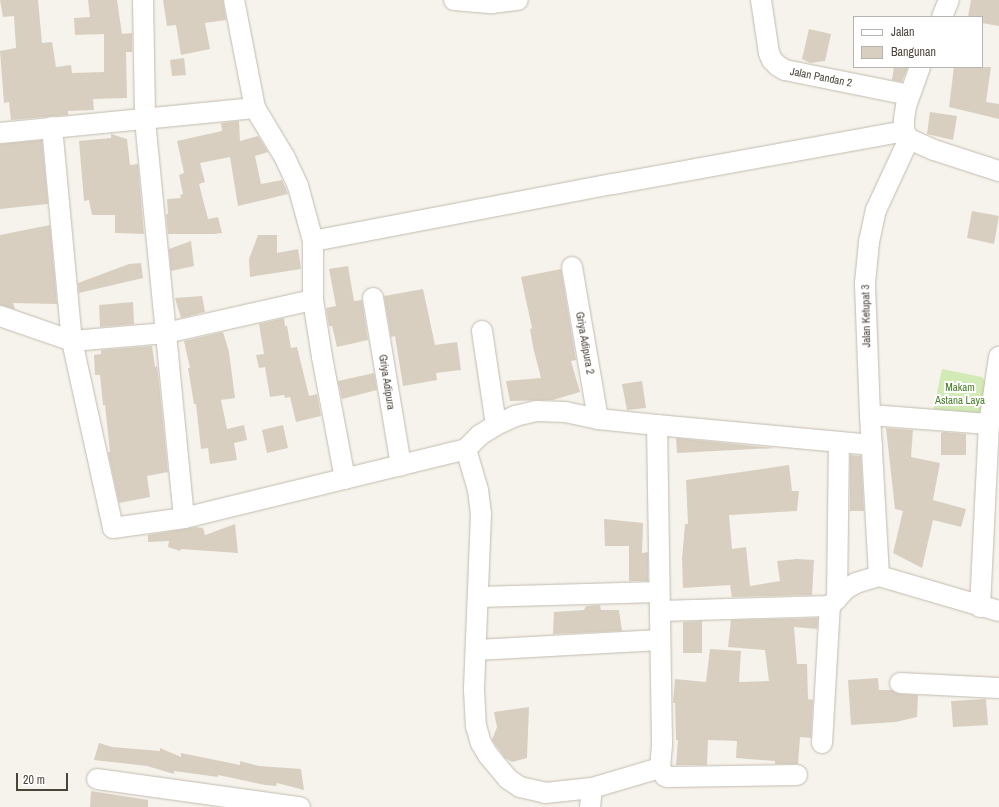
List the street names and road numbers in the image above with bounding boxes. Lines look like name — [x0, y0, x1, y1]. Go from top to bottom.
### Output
street label: Jalan Pandan 2 — [789, 65, 853, 89]
street label: Jalan Ketupat 3 — [859, 285, 873, 347]
street label: Griya Adipura 2 — [573, 310, 597, 376]
street label: Griya Adipura — [376, 353, 398, 411]

